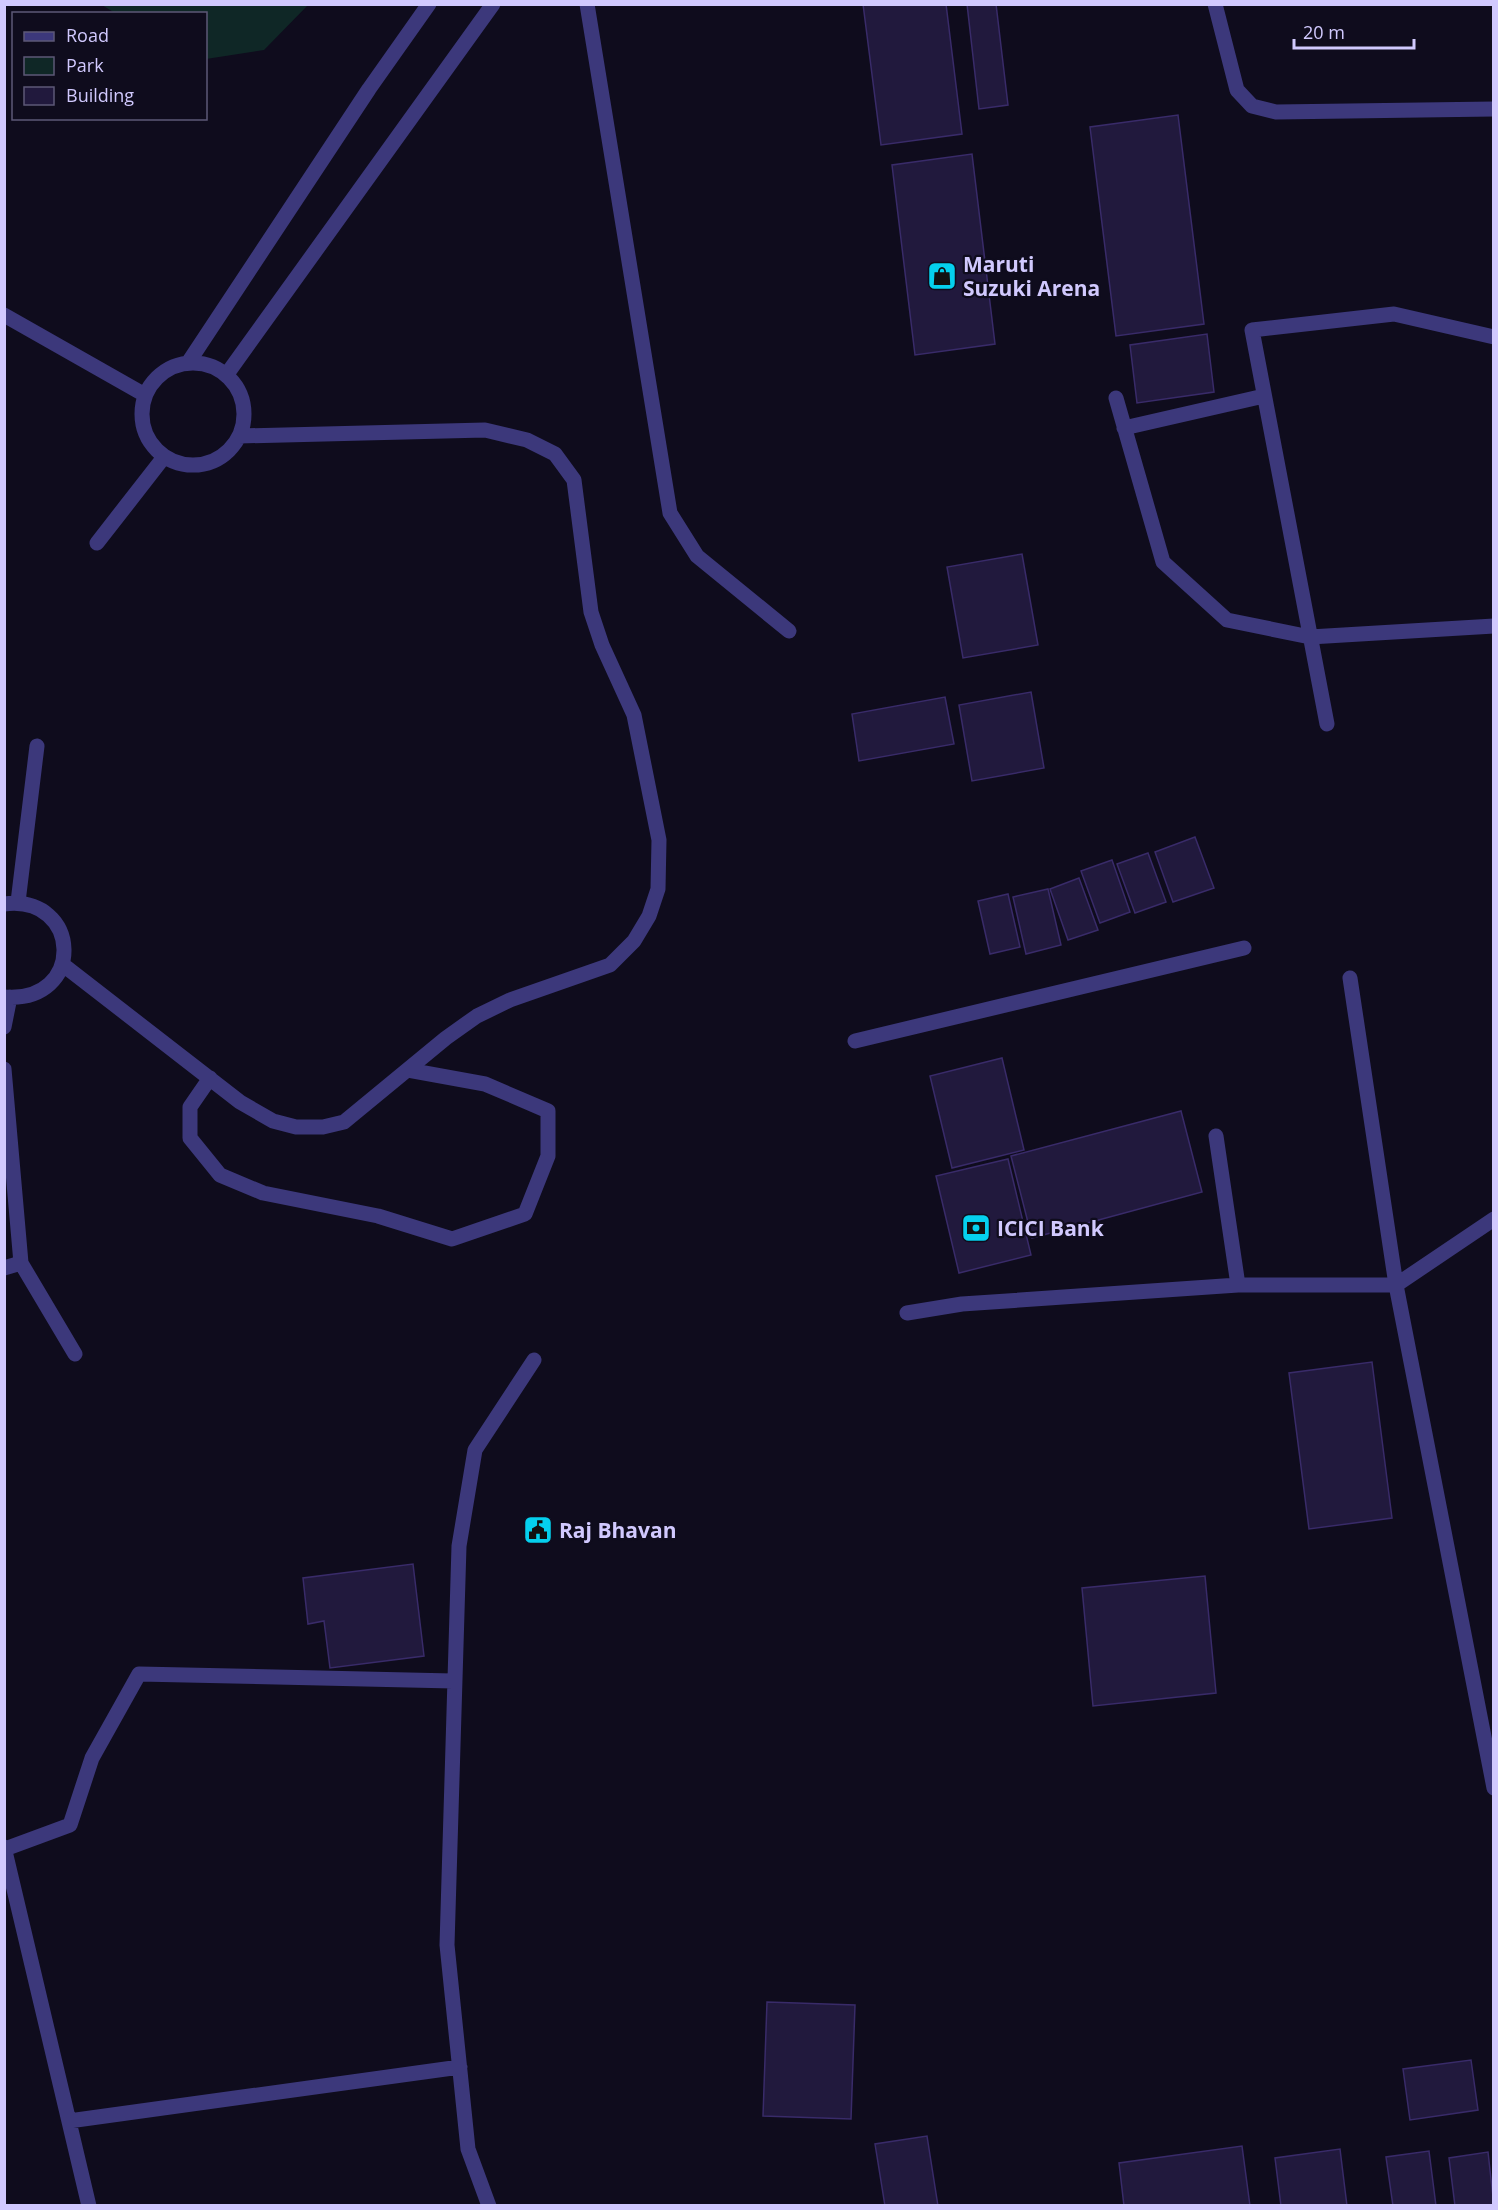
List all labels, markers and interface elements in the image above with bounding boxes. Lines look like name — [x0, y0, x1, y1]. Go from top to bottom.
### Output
legend — [12, 12, 207, 120]
scale bar — [1294, 12, 1414, 50]
text: 20 m — [1303, 20, 1345, 44]
text: Road — [66, 23, 109, 47]
text: Park — [66, 53, 104, 77]
text: Building — [66, 83, 134, 107]
place label: Maruti Suzuki Arena — [963, 250, 1100, 302]
shop icon: Maruti Suzuki Arena — [926, 260, 958, 292]
bank icon: ICICI Bank — [960, 1212, 992, 1244]
place label: ICICI Bank — [997, 1214, 1105, 1242]
public building icon: Raj Bhavan — [522, 1514, 554, 1546]
place label: Raj Bhavan — [559, 1516, 676, 1544]

